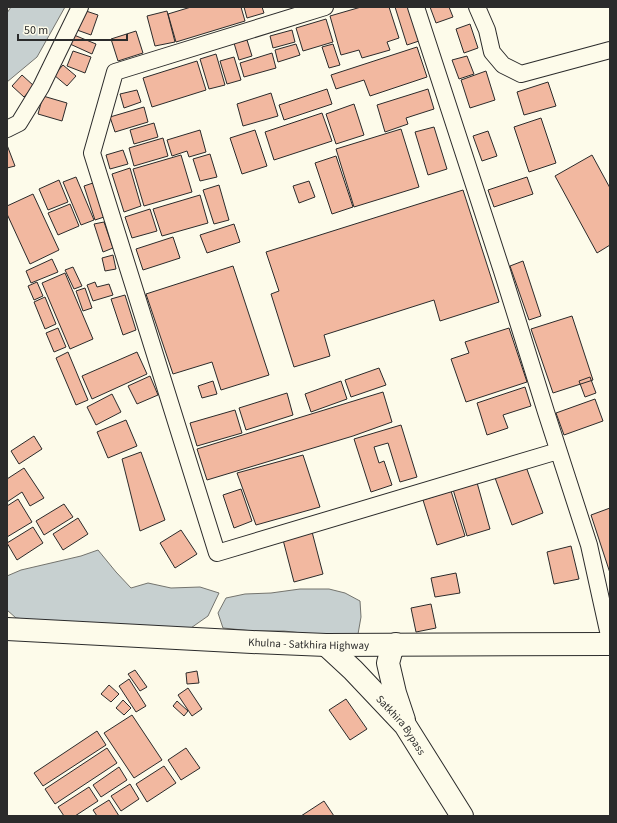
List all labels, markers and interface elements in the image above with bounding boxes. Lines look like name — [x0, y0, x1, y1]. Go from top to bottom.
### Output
scale bar — [18, 16, 127, 42]
text: 50 m — [24, 22, 48, 39]
street label: Khulna - Satkhira Highway — [248, 634, 369, 653]
street label: Satkhira Bypass — [373, 692, 430, 758]

